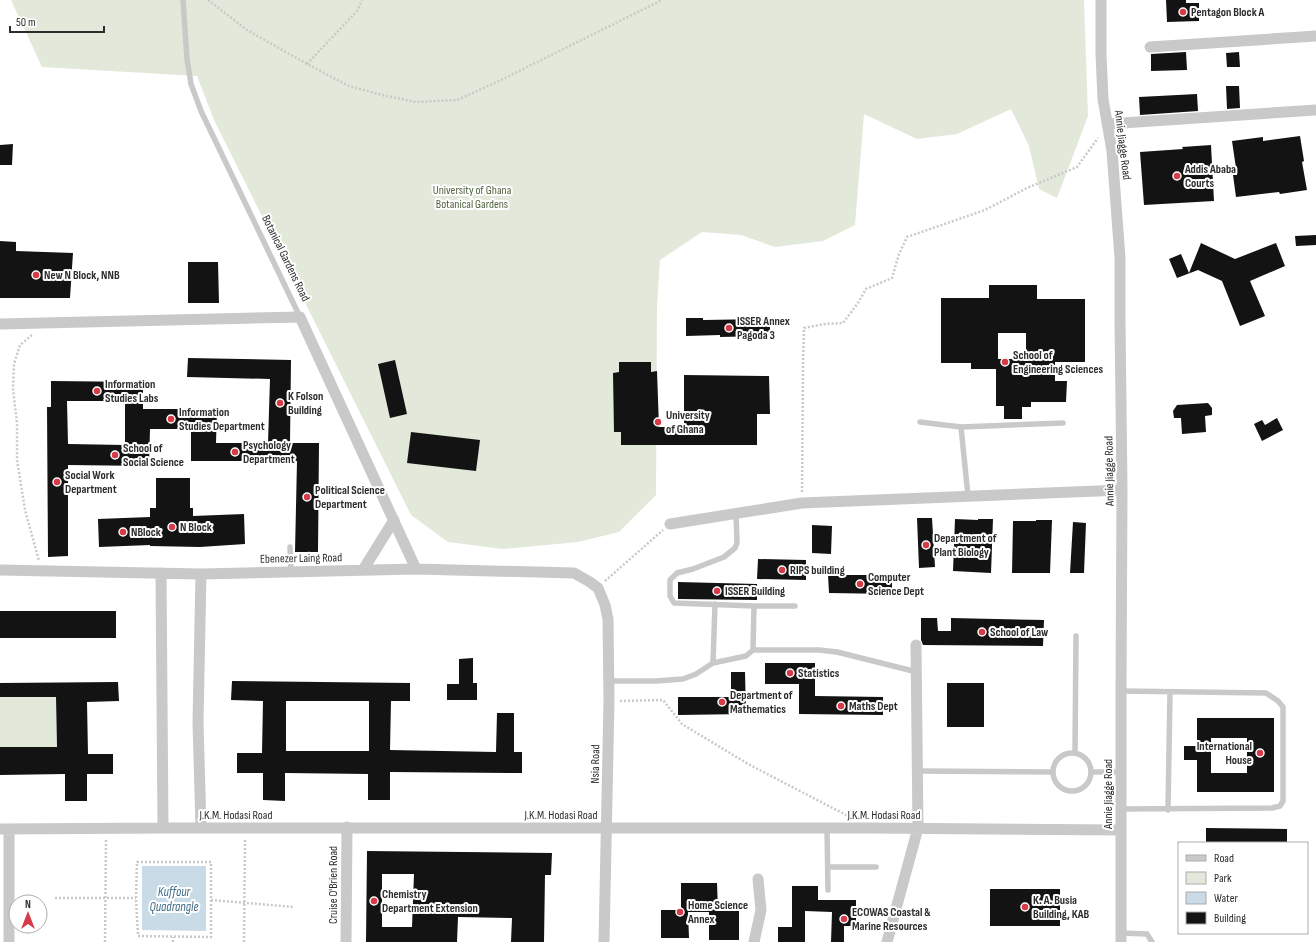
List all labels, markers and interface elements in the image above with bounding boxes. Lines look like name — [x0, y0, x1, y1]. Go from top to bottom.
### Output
place label: Pentagon Block A — [1191, 5, 1265, 20]
marker: Pentagon Block A — [1178, 7, 1188, 17]
scale bar — [10, 8, 104, 34]
text: 50 m — [16, 15, 36, 30]
street label: Annie Jiagge Road — [1111, 108, 1134, 181]
place label: Addis Ababa Courts — [1184, 162, 1236, 191]
marker: Addis Ababa Courts — [1172, 171, 1182, 181]
park label: University of Ghana Botanical Gardens — [433, 183, 512, 212]
street label: Botanical Gardens Road — [258, 213, 313, 304]
place label: New N Block, NNB — [44, 268, 120, 283]
marker: New N Block, NNB — [31, 270, 41, 280]
place label: ISSER Annex Pagoda 3 — [737, 314, 790, 343]
marker: ISSER Annex Pagoda 3 — [724, 323, 734, 333]
place label: School of Engineering Sciences — [1013, 348, 1104, 377]
marker: School of Engineering Sciences — [1000, 357, 1010, 367]
place label: Information Studies Labs — [105, 377, 159, 406]
marker: Information Studies Labs — [92, 386, 102, 396]
place label: K Folson Building — [288, 389, 323, 418]
marker: K Folson Building — [275, 398, 285, 408]
place label: Information Studies Department — [179, 405, 265, 434]
place label: University of Ghana — [666, 408, 710, 437]
marker: Information Studies Department — [166, 414, 176, 424]
marker: University of Ghana — [653, 417, 663, 427]
street label: Annie Jiagge Road — [1101, 436, 1118, 507]
place label: Psychology Department — [243, 438, 295, 467]
place label: School of Social Science — [123, 441, 184, 470]
marker: Psychology Department — [230, 447, 240, 457]
marker: School of Social Science — [110, 450, 120, 460]
place label: Social Work Department — [65, 468, 117, 497]
marker: Social Work Department — [52, 477, 62, 487]
place label: Political Science Department — [315, 483, 385, 512]
marker: Political Science Department — [302, 492, 312, 502]
place label: N Block — [180, 520, 212, 535]
marker: N Block — [167, 522, 177, 532]
place label: NBlock — [131, 525, 161, 540]
marker: NBlock — [118, 527, 128, 537]
place label: Department of Plant Biology — [934, 531, 997, 560]
marker: Department of Plant Biology — [921, 540, 931, 550]
street label: Ebenezer Laing Road — [260, 550, 342, 567]
place label: RIPS building — [790, 563, 845, 578]
marker: RIPS building — [777, 565, 787, 575]
place label: Computer Science Dept — [868, 570, 924, 599]
marker: Computer Science Dept — [855, 579, 865, 589]
place label: ISSER Building — [725, 584, 785, 599]
marker: ISSER Building — [712, 586, 722, 596]
place label: School of Law — [990, 625, 1049, 640]
marker: School of Law — [977, 627, 987, 637]
place label: Statistics — [798, 666, 840, 681]
marker: Statistics — [785, 668, 795, 678]
place label: Department of Mathematics — [730, 688, 793, 717]
marker: Department of Mathematics — [717, 697, 727, 707]
place label: Maths Dept — [849, 699, 898, 714]
marker: Maths Dept — [836, 701, 846, 711]
place label: International House — [1197, 739, 1252, 768]
street label: Nsia Road — [588, 744, 603, 784]
marker: International House — [1255, 748, 1265, 758]
street label: Annie Jiagge Road — [1101, 759, 1116, 830]
street label: J.K.M. Hodasi Road — [199, 808, 272, 823]
street label: J.K.M. Hodasi Road — [524, 808, 597, 823]
street label: J.K.M. Hodasi Road — [847, 808, 920, 823]
legend — [1178, 842, 1308, 934]
street label: Cruise O'Brien Road — [326, 846, 341, 924]
text: Road — [1214, 851, 1234, 866]
text: Park — [1214, 871, 1232, 886]
water label: Kuffour Quadrangle — [149, 884, 199, 915]
place label: Chemistry Department Extension — [382, 887, 478, 916]
text: Water — [1214, 891, 1238, 906]
place label: K. A. Busia Building, KAB — [1033, 893, 1089, 922]
north arrow — [8, 894, 48, 934]
marker: Chemistry Department Extension — [369, 896, 379, 906]
text: N — [25, 898, 31, 911]
place label: Home Science Annex — [687, 898, 748, 927]
marker: K. A. Busia Building, KAB — [1020, 902, 1030, 912]
place label: ECOWAS Coastal & Marine Resources — [852, 905, 931, 934]
marker: Home Science Annex — [675, 907, 685, 917]
text: Building — [1214, 911, 1246, 926]
marker: ECOWAS Coastal & Marine Resources — [839, 914, 849, 924]

